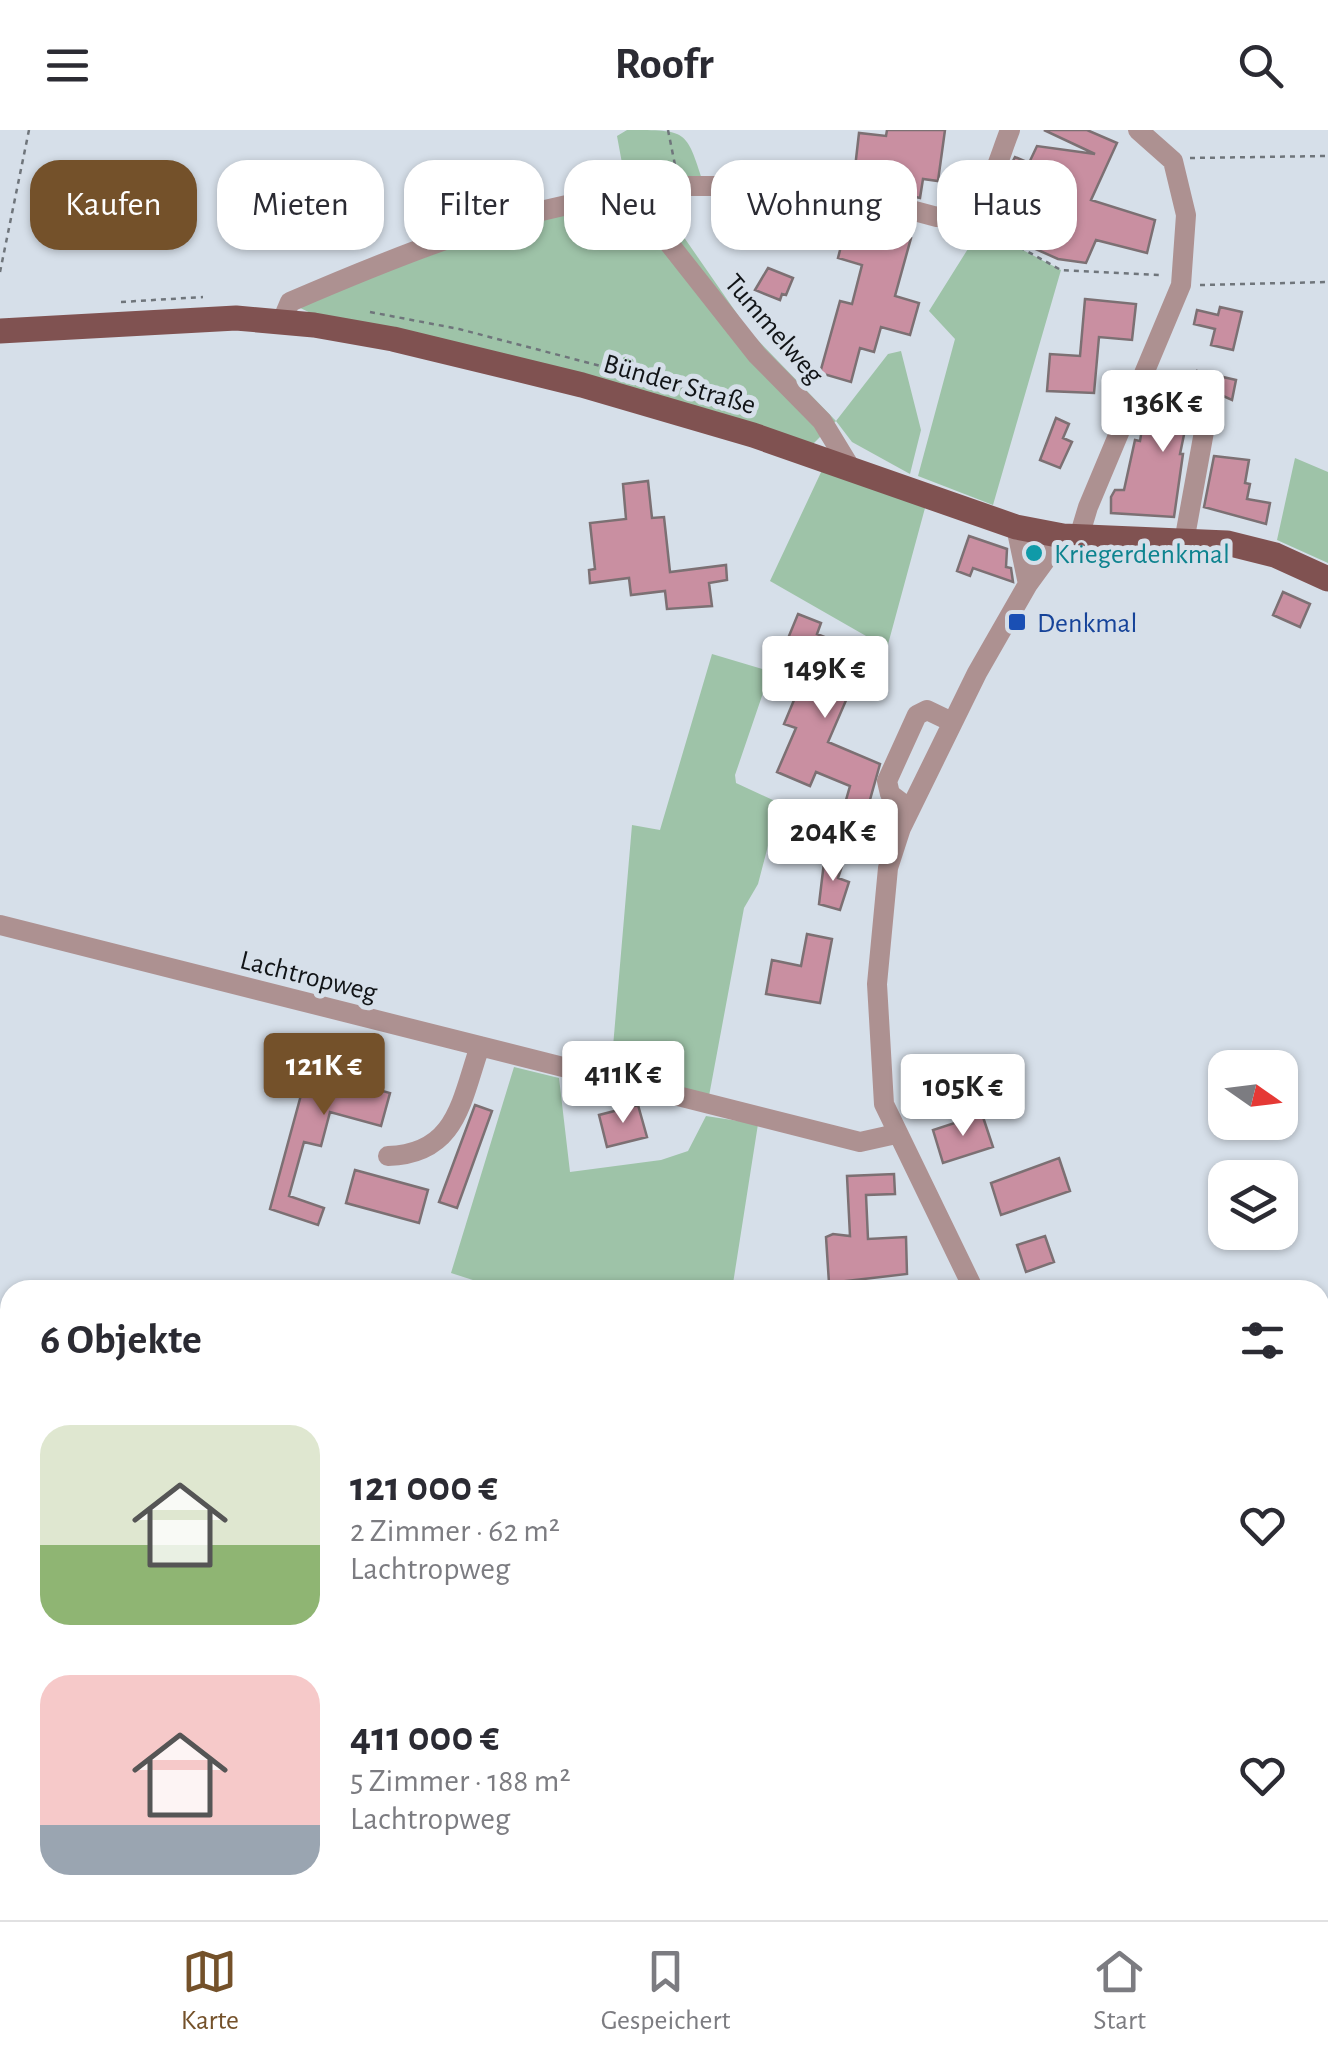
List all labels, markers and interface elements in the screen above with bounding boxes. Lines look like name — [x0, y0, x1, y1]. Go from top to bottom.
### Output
icon: menu — [40, 38, 95, 93]
icon: search — [1233, 38, 1288, 93]
text: Roofr — [614, 42, 714, 87]
chip: Kaufen — [30, 160, 197, 250]
chip: Mieten — [217, 160, 384, 250]
chip: Filter — [404, 160, 544, 250]
chip: Neu — [564, 160, 691, 250]
chip: Wohnung — [711, 160, 917, 250]
chip: Haus — [937, 160, 1077, 250]
street label: Tummelweg — [719, 269, 828, 390]
street label: Bünder Straße — [600, 350, 759, 420]
pin: 136K € — [1082, 370, 1244, 455]
text: 136K € — [1123, 386, 1203, 418]
place label: Kriegerdenkmal — [1054, 541, 1230, 569]
marker: Kriegerdenkmal — [1023, 542, 1045, 564]
place label: Denkmal — [1037, 610, 1137, 638]
marker: Denkmal — [1006, 611, 1028, 633]
pin: 149K € — [744, 636, 906, 721]
text: 149K € — [784, 652, 866, 684]
pin: 204K € — [752, 799, 914, 884]
text: 204K € — [790, 815, 876, 847]
street label: Lachtropweg — [237, 946, 380, 1008]
pin: 121K € — [243, 1033, 405, 1118]
pin: 411K € — [542, 1041, 704, 1126]
text: 121K € — [286, 1049, 362, 1081]
north arrow — [1208, 1050, 1298, 1140]
map controls — [1208, 1050, 1298, 1250]
pin: 105K € — [882, 1054, 1044, 1139]
text: 411K € — [584, 1057, 662, 1089]
text: 105K € — [923, 1070, 1003, 1102]
button: layers — [1208, 1160, 1298, 1250]
icon: filters — [1235, 1313, 1290, 1368]
text: 6 Objekte — [40, 1319, 202, 1361]
icon: home — [120, 1465, 240, 1585]
text: 121 000 € — [350, 1466, 498, 1508]
icon: heart — [1235, 1498, 1290, 1553]
text: 2 Zimmer · 62 m² — [350, 1515, 560, 1547]
text: Lachtropweg — [350, 1553, 510, 1585]
icon: home — [120, 1715, 240, 1835]
text: 411 000 € — [350, 1716, 499, 1758]
icon: heart — [1235, 1748, 1290, 1803]
text: 5 Zimmer · 188 m² — [350, 1765, 571, 1797]
text: Lachtropweg — [350, 1803, 510, 1835]
tab: Karte — [181, 1944, 239, 2038]
tab: Gespeichert — [601, 1944, 730, 2038]
tab: Start — [1092, 1944, 1147, 2038]

